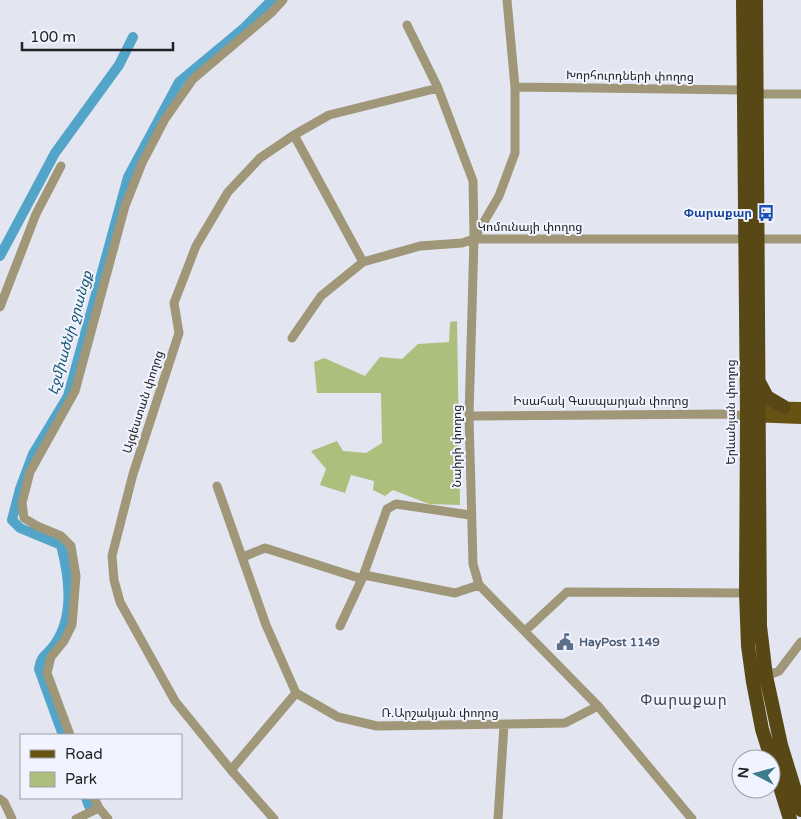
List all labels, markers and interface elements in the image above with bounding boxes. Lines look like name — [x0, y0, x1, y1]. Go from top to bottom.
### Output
scale bar — [22, 20, 174, 52]
text: 100 m — [30, 28, 76, 46]
street label: Խորհուրդների փողոց — [566, 68, 694, 84]
bus stop icon: Փարաքար — [756, 203, 776, 223]
place label: Փարաքար — [684, 206, 752, 220]
street label: Կոմունայի փողոց — [477, 220, 583, 234]
water label: Էջմիածնի ջրանցք — [44, 268, 96, 397]
street label: Այգեստան փողոց — [120, 349, 166, 455]
street label: Երևանյան փողոց — [724, 359, 738, 465]
street label: Իսահակ Գասպարյան փողոց — [513, 394, 689, 408]
street label: Նաիրի փողոց — [450, 405, 464, 487]
public building icon: HayPost 1149 — [555, 632, 575, 652]
place label: HayPost 1149 — [579, 635, 660, 650]
district label: Փարաքար — [640, 691, 728, 709]
street label: Ռ.Արշակյան փողոց — [381, 706, 499, 720]
legend — [20, 734, 182, 799]
text: Road — [65, 745, 103, 763]
north arrow — [731, 749, 781, 799]
text: N — [735, 766, 753, 779]
text: Park — [65, 770, 97, 788]

